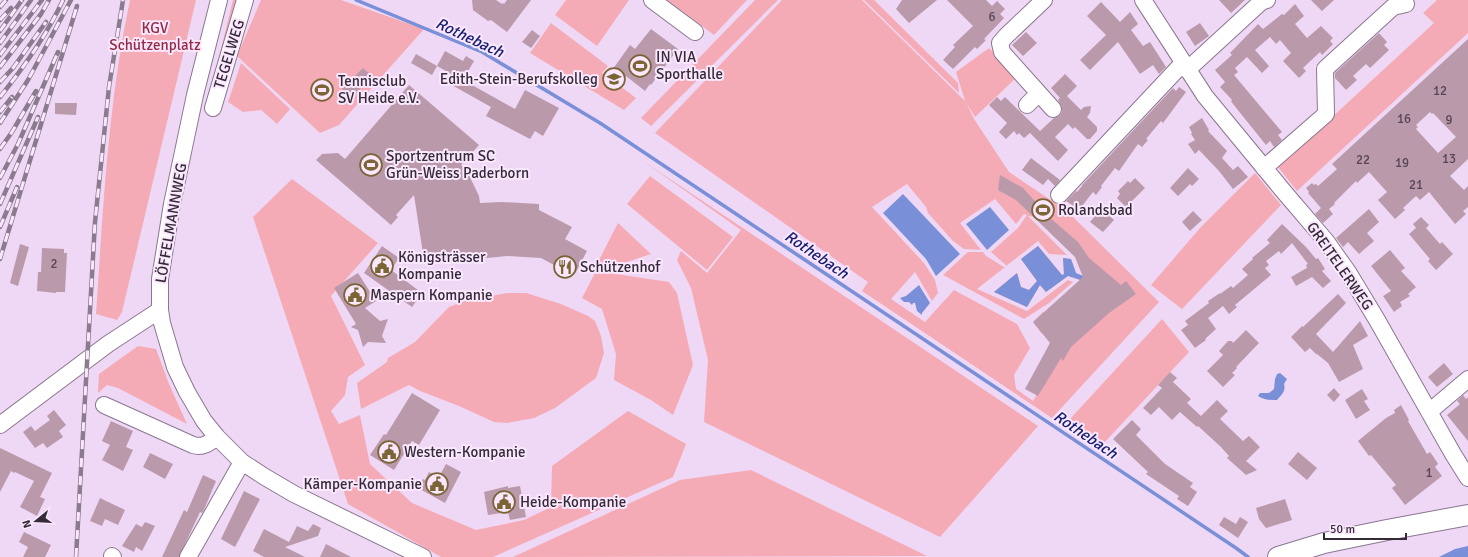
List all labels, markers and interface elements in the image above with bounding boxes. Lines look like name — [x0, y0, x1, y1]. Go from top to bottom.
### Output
house number: 6 — [988, 9, 996, 25]
water label: Rothebach — [432, 13, 508, 63]
street label: TEGELWEG — [210, 17, 248, 91]
park label: KGV Schützenplatz — [109, 19, 201, 54]
place label: IN VIA Sporthalle — [656, 48, 723, 83]
sports icon: IN VIA Sporthalle — [627, 53, 653, 79]
school or university icon: Edith-Stein-Berufskolleg — [601, 66, 627, 92]
place label: Edith-Stein-Berufskolleg — [440, 70, 598, 88]
place label: Tennisclub SV Heide e.V. — [338, 72, 420, 107]
sports icon: Tennisclub SV Heide e.V. — [309, 77, 335, 103]
house number: 12 — [1433, 83, 1447, 99]
house number: 16 — [1397, 111, 1411, 127]
house number: 9 — [1445, 112, 1453, 128]
place label: Sportzentrum SC Grün-Weiss Paderborn — [386, 147, 529, 182]
house number: 13 — [1442, 151, 1456, 167]
sports icon: Sportzentrum SC Grün-Weiss Paderborn — [358, 152, 384, 178]
house number: 22 — [1356, 152, 1370, 168]
house number: 19 — [1395, 155, 1409, 171]
street label: LÖFFELMANNWEG — [152, 162, 190, 284]
house number: 21 — [1409, 177, 1423, 193]
sports icon: Rolandsbad — [1030, 197, 1056, 223]
place label: Rolandsbad — [1058, 201, 1133, 219]
street label: GREITELERWEG — [1303, 219, 1377, 313]
water label: Rothebach — [781, 226, 853, 284]
place label: Königsträsser Kompanie — [398, 248, 486, 283]
public building icon: Königsträsser Kompanie — [369, 253, 395, 279]
restaurant icon: Schützenhof — [552, 254, 578, 280]
house number: 2 — [50, 256, 58, 272]
place label: Schützenhof — [580, 258, 661, 276]
public building icon: Maspern Kompanie — [342, 282, 368, 308]
place label: Maspern Kompanie — [370, 286, 493, 304]
water label: Rothebach — [1050, 406, 1122, 464]
public building icon: Western-Kompanie — [376, 439, 402, 465]
place label: Western-Kompanie — [404, 443, 526, 461]
house number: 1 — [1425, 465, 1433, 481]
public building icon: Kämper-Kompanie — [424, 471, 450, 497]
place label: Kämper-Kompanie — [304, 475, 422, 493]
public building icon: Heide-Kompanie — [491, 489, 517, 515]
place label: Heide-Kompanie — [520, 493, 626, 511]
north arrow — [16, 501, 56, 541]
scale bar — [1324, 515, 1406, 541]
text: N — [20, 518, 34, 530]
text: 50 m — [1330, 522, 1355, 537]

